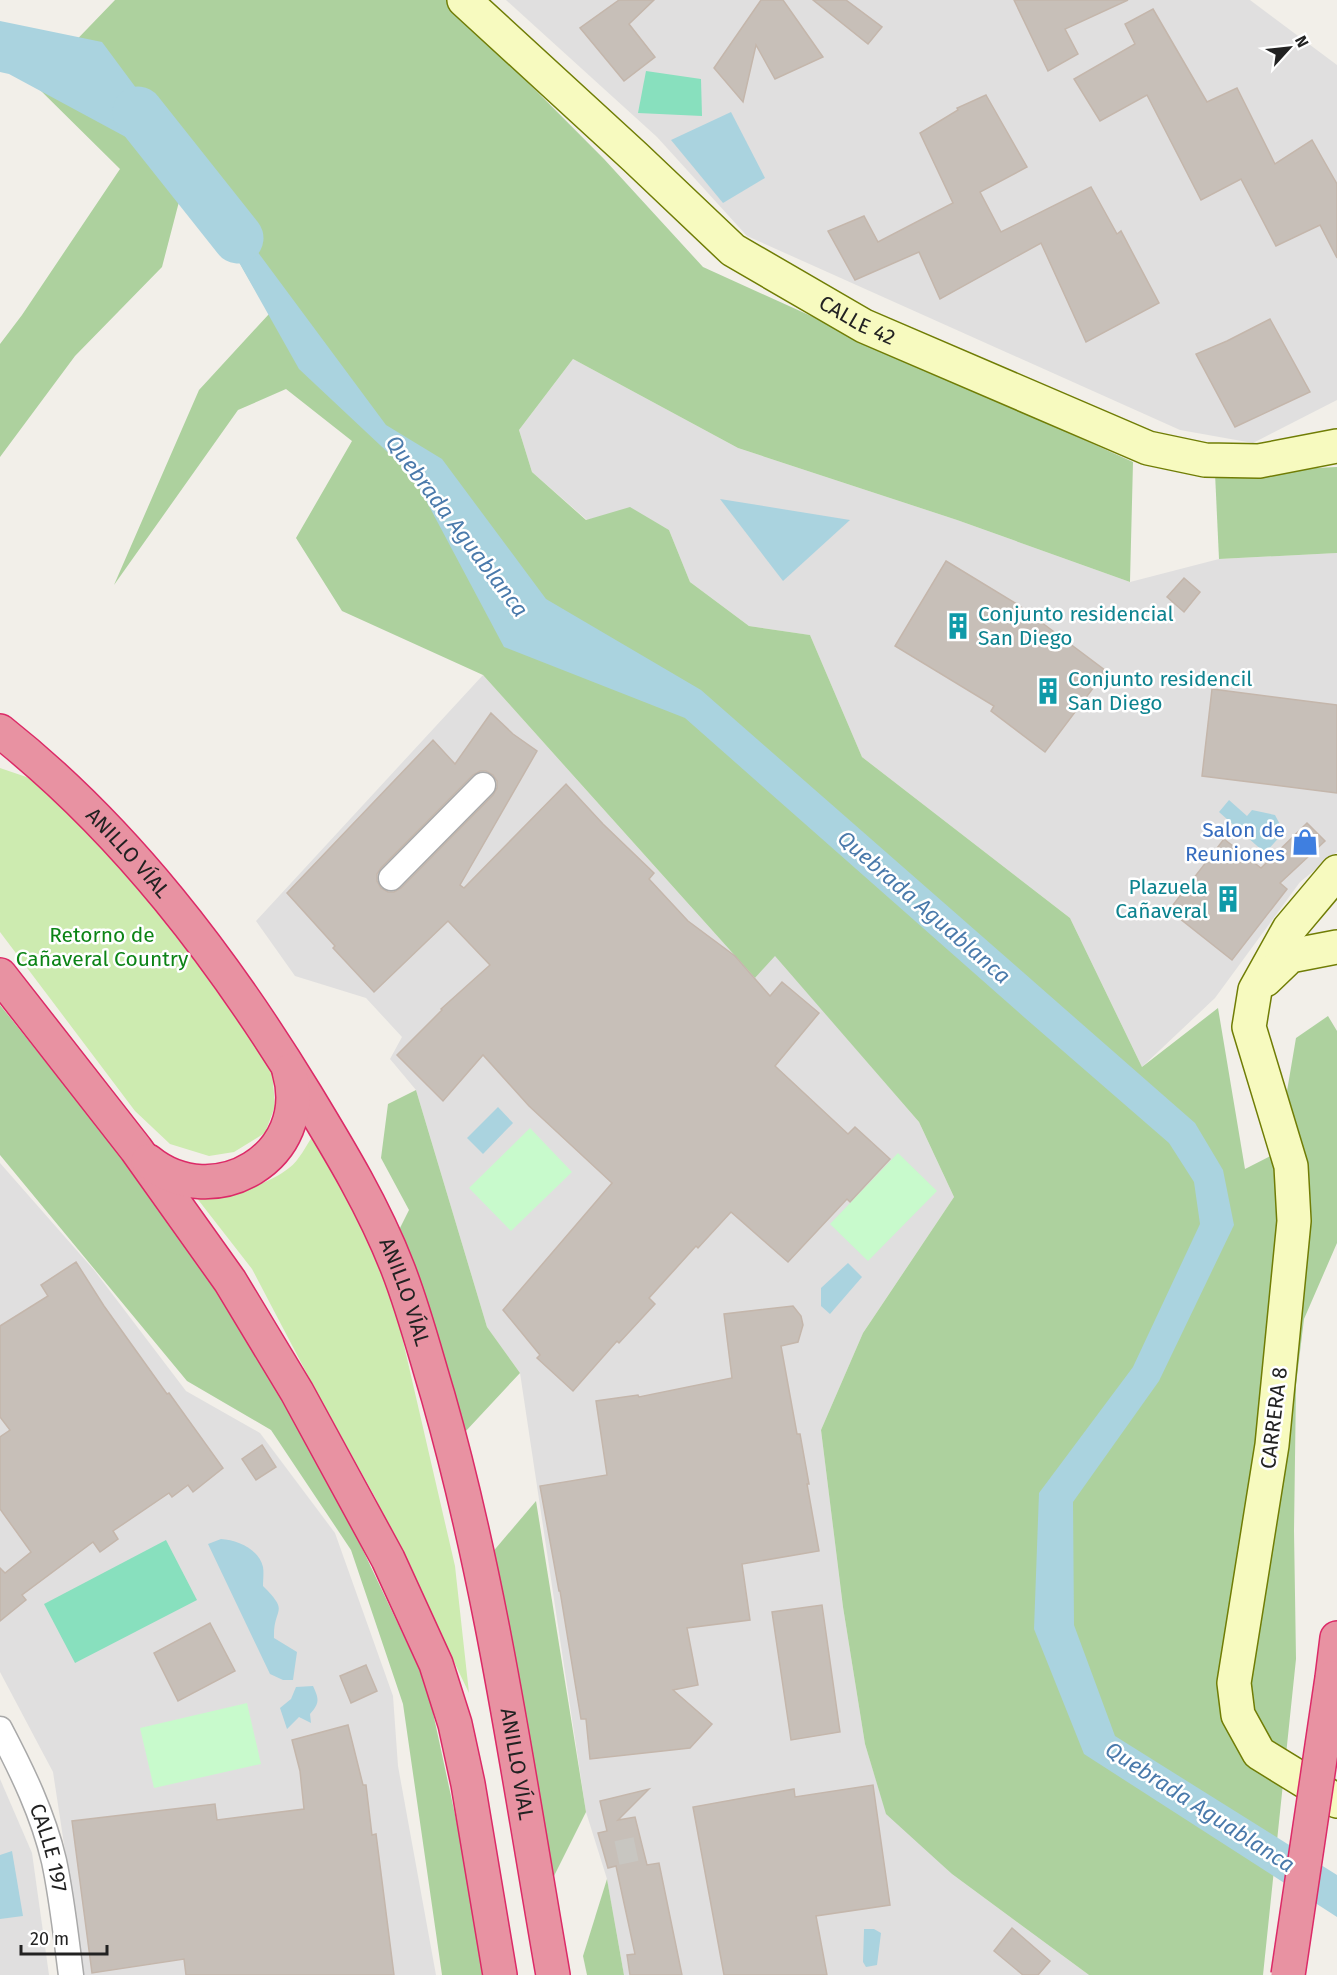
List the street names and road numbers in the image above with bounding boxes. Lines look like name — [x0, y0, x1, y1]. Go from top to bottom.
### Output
street label: CALLE 42 — [814, 290, 899, 351]
street label: ANILLO VÍAL — [80, 802, 176, 904]
street label: ANILLO VÍAL — [374, 1234, 436, 1350]
street label: CARRERA 8 — [1255, 1366, 1293, 1470]
street label: ANILLO VÍAL — [495, 1706, 540, 1823]
street label: CALLE 197 — [24, 1800, 73, 1894]

